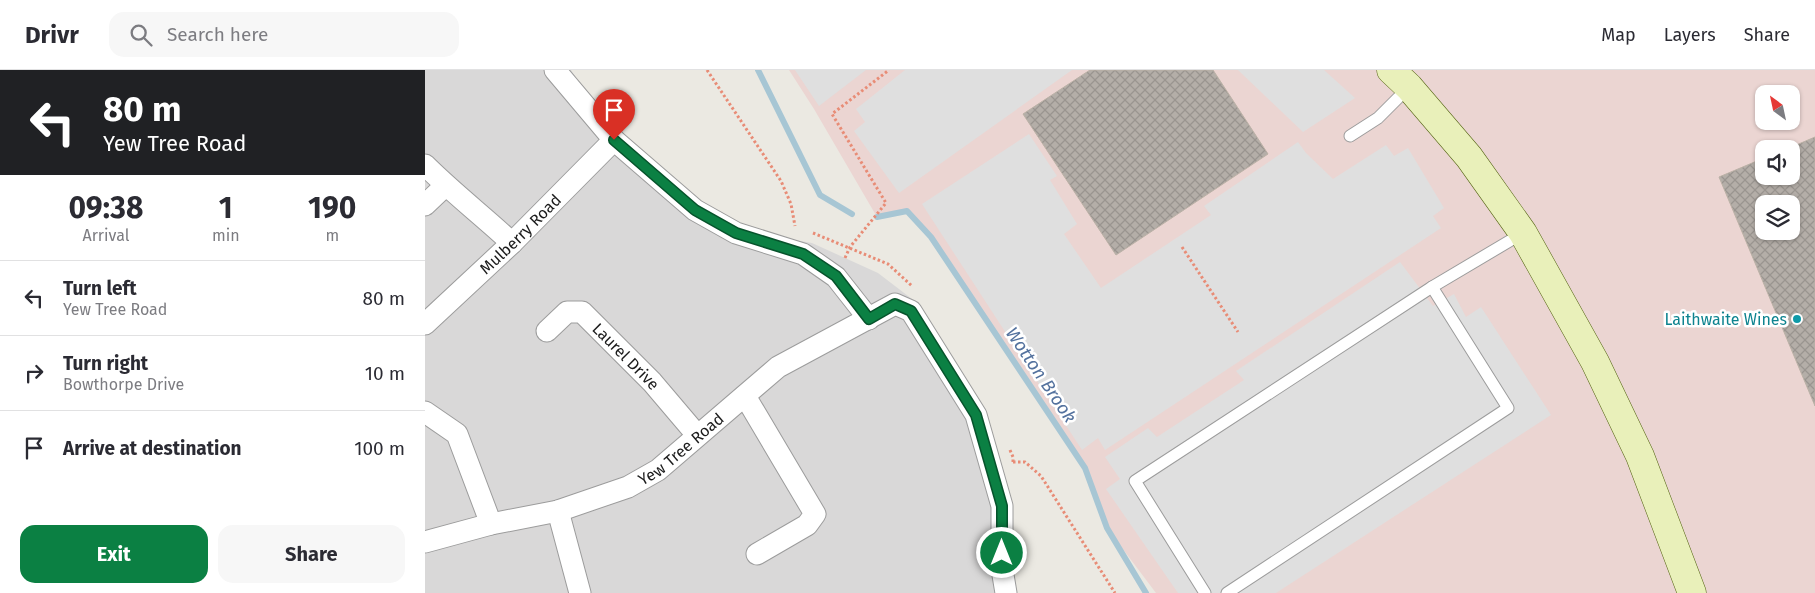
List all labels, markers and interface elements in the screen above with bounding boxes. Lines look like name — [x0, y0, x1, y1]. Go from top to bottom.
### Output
search box — [109, 12, 459, 57]
text: Drivr — [25, 21, 79, 49]
icon: search — [127, 21, 155, 49]
text: Search here — [167, 23, 268, 46]
text: Map — [1601, 24, 1636, 46]
text: Layers — [1664, 24, 1716, 46]
text: Share — [1744, 24, 1790, 46]
north arrow — [1755, 85, 1800, 130]
map controls — [1755, 85, 1800, 240]
text: 80 m — [103, 88, 182, 130]
pin — [593, 89, 635, 140]
icon: left — [20, 90, 85, 155]
icon: arrive — [600, 96, 628, 124]
text: Yew Tree Road — [103, 130, 247, 157]
button: sound — [1755, 140, 1800, 185]
text: 09:38 — [69, 190, 143, 226]
text: 1 — [219, 190, 233, 226]
text: 190 — [308, 190, 356, 226]
street label: Mulberry Road — [476, 190, 565, 278]
button: layers — [1755, 195, 1800, 240]
text: Arrival — [83, 226, 129, 245]
text: min — [212, 226, 240, 245]
text: m — [325, 226, 339, 245]
text: Turn left — [63, 277, 137, 300]
icon: left — [20, 284, 48, 312]
text: 80 m — [363, 287, 405, 310]
text: Yew Tree Road — [63, 300, 167, 319]
place label: Laithwaite Wines — [1665, 310, 1787, 329]
marker: Laithwaite Wines — [1791, 313, 1803, 325]
street label: Laurel Drive — [588, 319, 663, 394]
water label: Wotton Brook — [1001, 323, 1081, 427]
text: Turn right — [63, 352, 148, 375]
icon: right — [20, 359, 48, 387]
text: 10 m — [365, 362, 405, 385]
text: Bowthorpe Drive — [63, 375, 184, 394]
street label: Yew Tree Road — [635, 409, 728, 489]
icon: arrive — [20, 434, 48, 462]
text: Arrive at destination — [63, 437, 242, 460]
text: 100 m — [354, 437, 405, 460]
button: Exit — [20, 525, 208, 583]
button: Share — [218, 525, 405, 583]
position arrow — [975, 526, 1027, 578]

